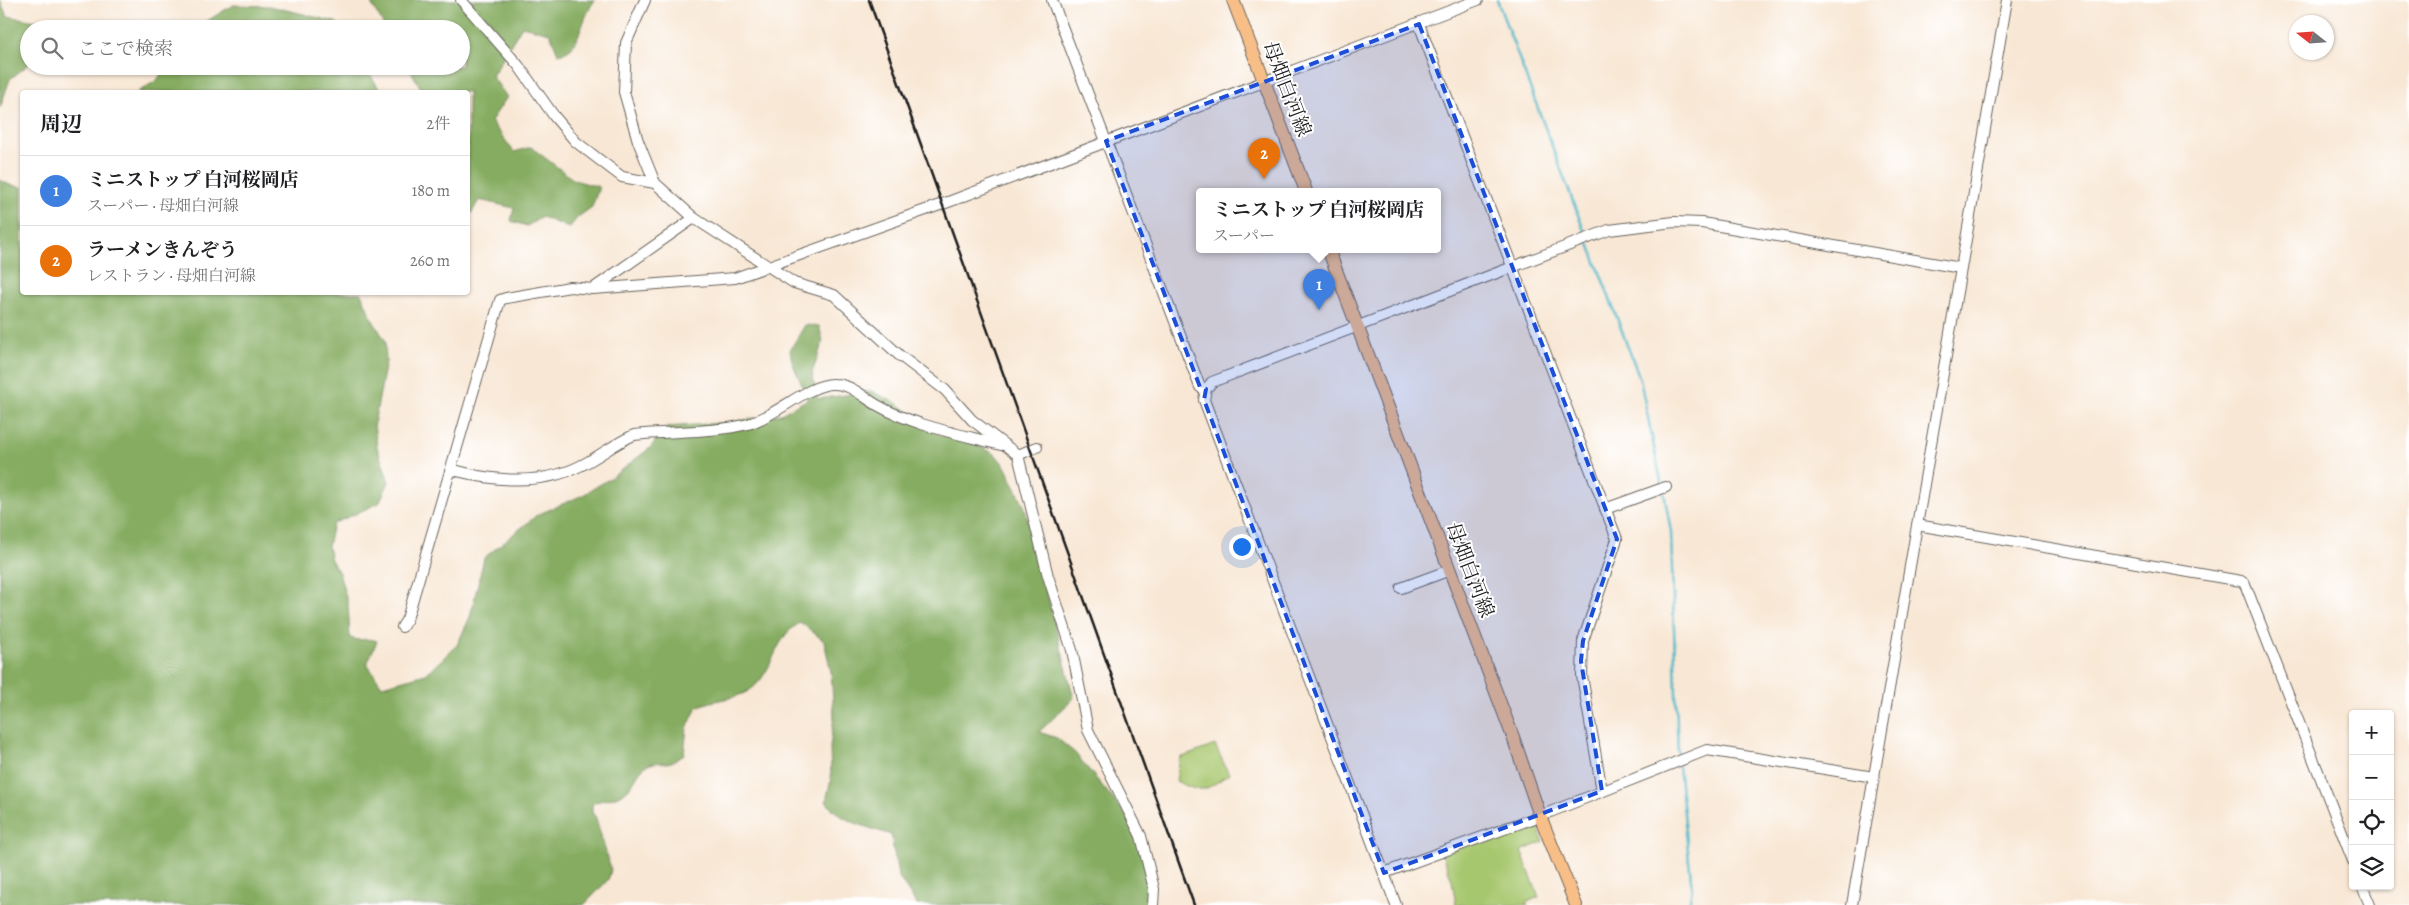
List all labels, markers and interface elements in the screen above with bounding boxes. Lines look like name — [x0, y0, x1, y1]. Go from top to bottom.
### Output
north arrow — [2289, 15, 2334, 60]
search box — [20, 20, 470, 75]
icon: search — [38, 34, 66, 62]
text: ここで検索 — [78, 36, 173, 62]
street label: 母畑白河線 — [1256, 37, 1318, 141]
text: 周辺 — [40, 110, 82, 138]
text: 2件 — [426, 113, 450, 135]
pin: 2 — [1248, 138, 1280, 179]
text: ミニストップ 白河桜岡店 — [87, 167, 299, 193]
text: 1 — [53, 180, 59, 202]
text: 180 m — [412, 180, 450, 202]
popup — [1196, 188, 1441, 253]
text: スーパー · 母畑白河線 — [87, 195, 239, 217]
text: ミニストップ 白河桜岡店 — [1213, 197, 1424, 223]
text: スーパー — [1213, 225, 1275, 247]
text: ラーメンきんぞう — [87, 237, 238, 263]
text: 2 — [52, 250, 60, 272]
text: 260 m — [410, 250, 450, 272]
text: レストラン · 母畑白河線 — [87, 265, 256, 287]
pin: 1 — [1303, 269, 1335, 310]
street label: 母畑白河線 — [1439, 518, 1501, 622]
your location — [1229, 534, 1255, 560]
map controls — [2349, 710, 2394, 890]
button: + — [2349, 710, 2394, 755]
button: − — [2349, 755, 2394, 800]
button: locate — [2349, 800, 2394, 845]
button: layers — [2349, 845, 2394, 890]

